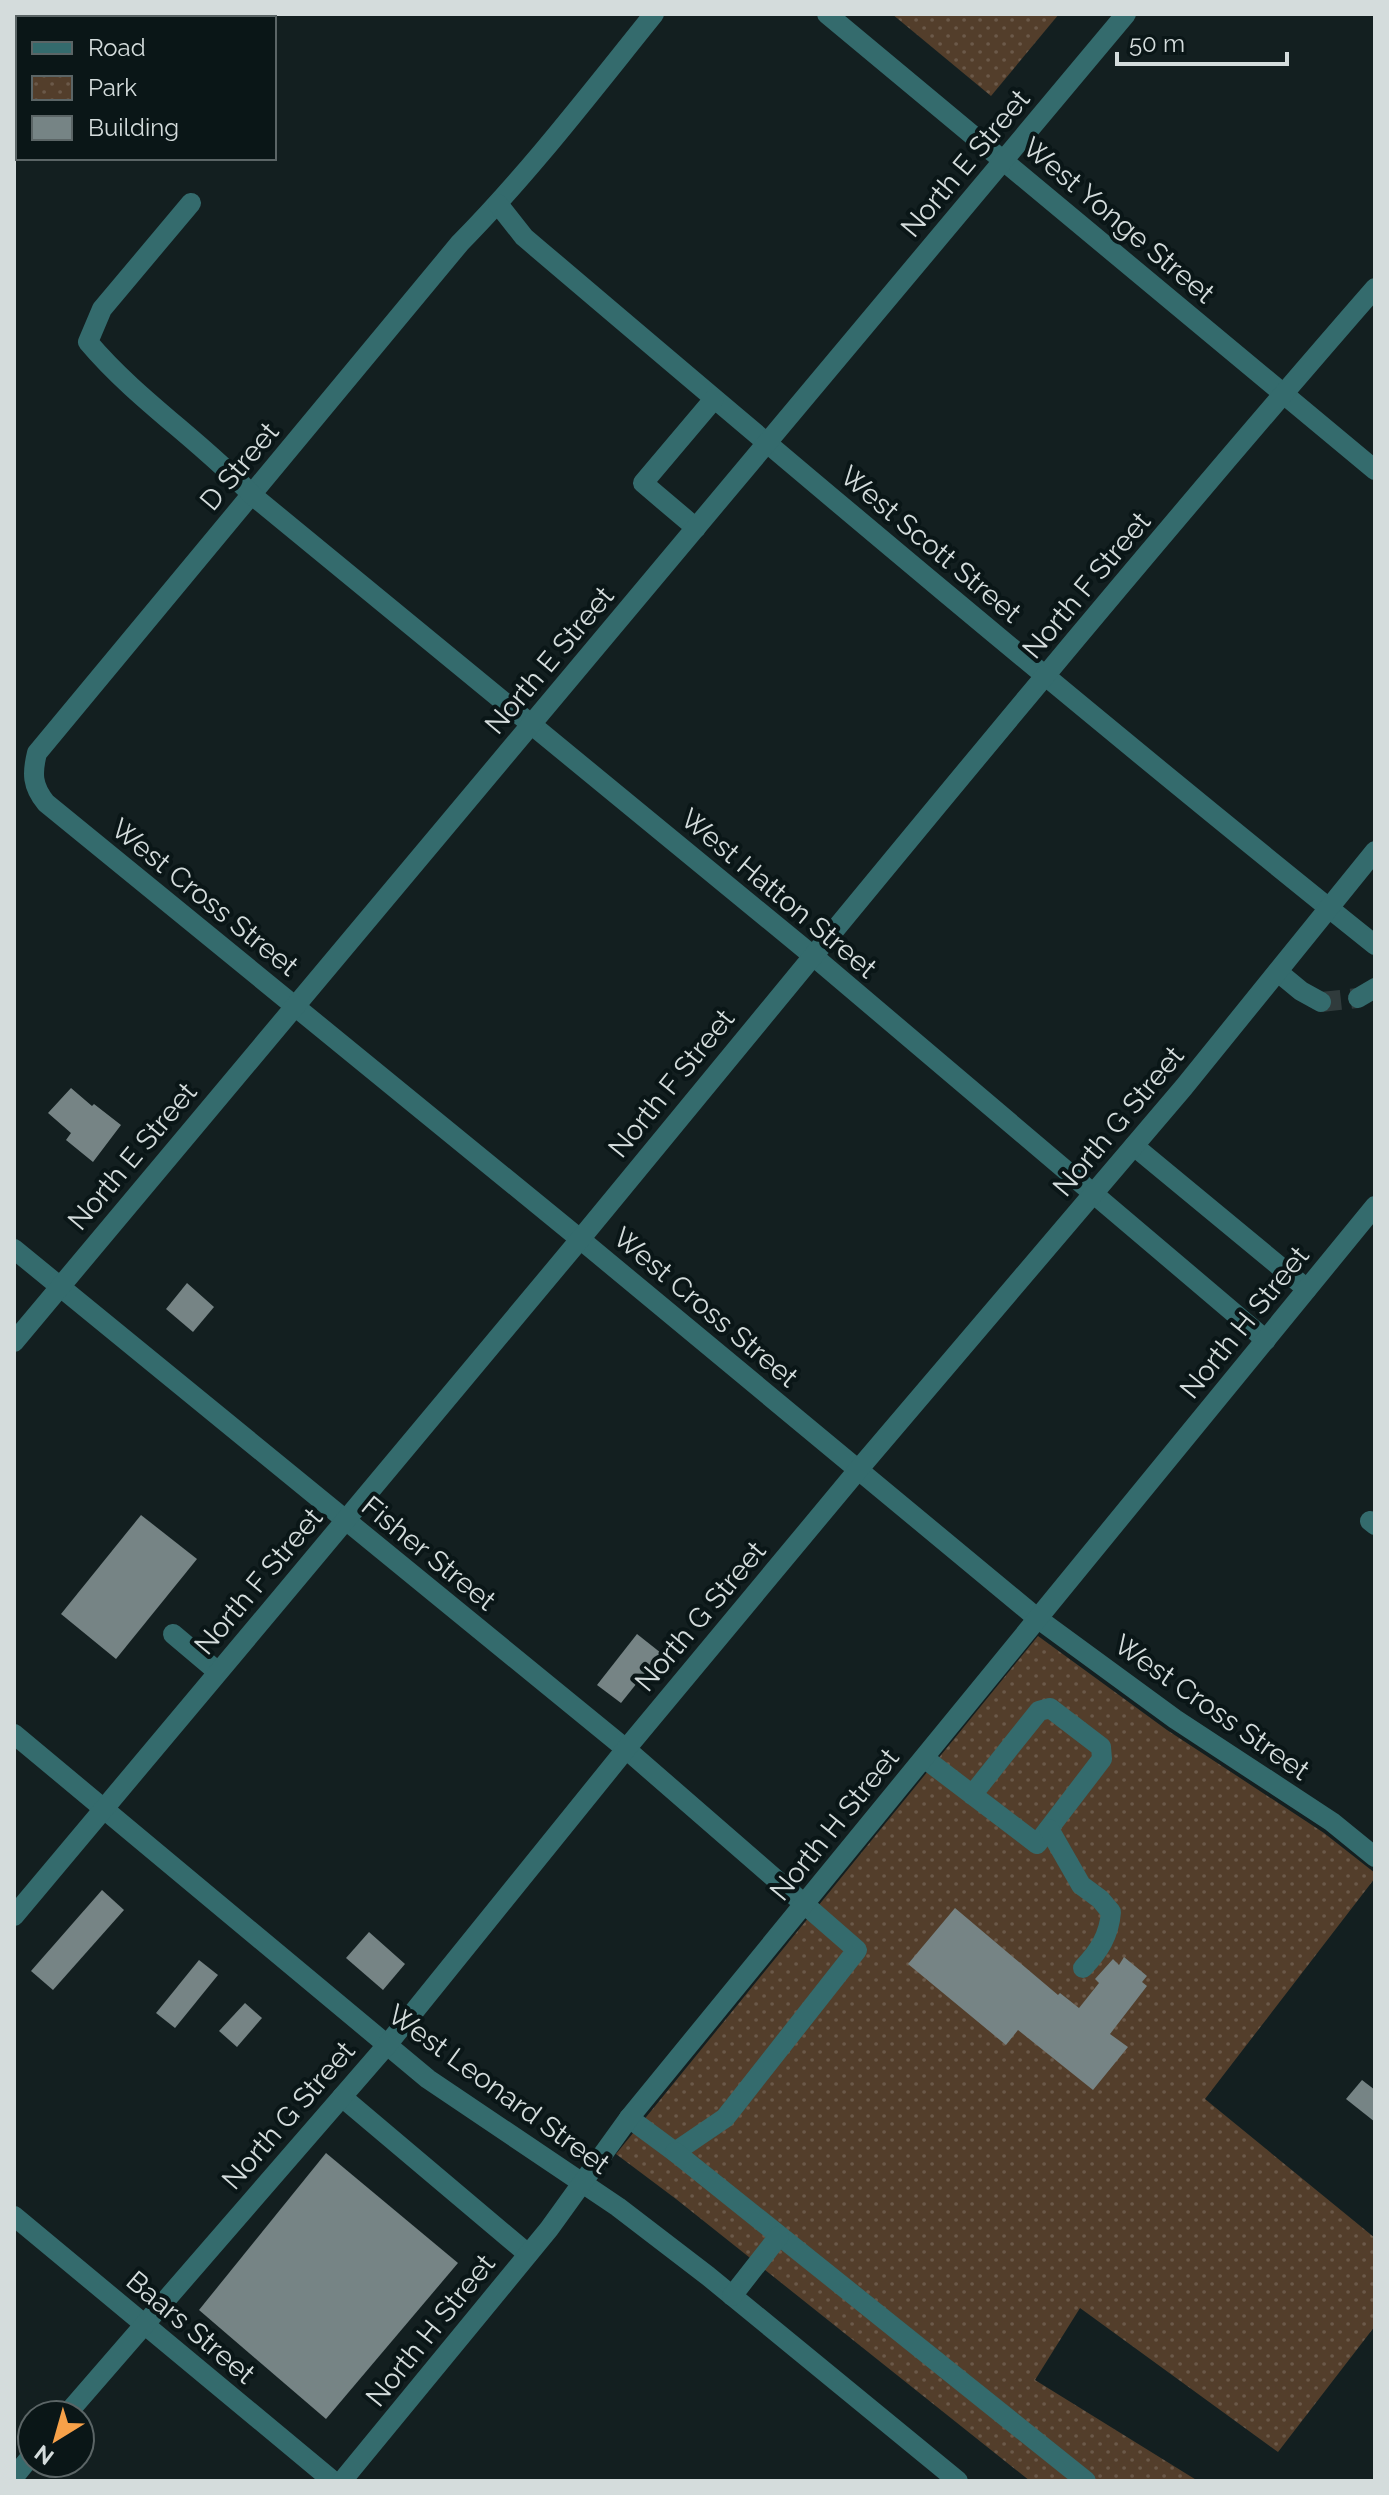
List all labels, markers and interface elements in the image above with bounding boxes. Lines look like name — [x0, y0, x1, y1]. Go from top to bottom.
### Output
legend — [16, 16, 276, 160]
scale bar — [1117, 16, 1287, 66]
text: 50 m — [1129, 29, 1185, 58]
text: Road — [88, 33, 146, 62]
text: Park — [88, 73, 137, 102]
street label: North E Street — [894, 82, 1037, 244]
text: Building — [88, 113, 179, 142]
street label: West Yonge Street — [1016, 131, 1222, 311]
street label: D Street — [193, 415, 286, 517]
street label: West Scott Street — [833, 459, 1028, 630]
street label: North F Street — [1015, 505, 1158, 665]
street label: North E Street — [478, 579, 621, 741]
street label: West Hatton Street — [674, 802, 884, 985]
street label: West Cross Street — [105, 812, 305, 983]
street label: North F Street — [602, 1002, 742, 1164]
street label: North G Street — [1046, 1039, 1191, 1203]
street label: North E Street — [61, 1075, 204, 1237]
street label: West Cross Street — [607, 1221, 805, 1395]
street label: North H Street — [1173, 1239, 1316, 1405]
street label: Fisher Street — [355, 1489, 503, 1618]
street label: North F Street — [187, 1501, 330, 1661]
street label: North G Street — [628, 1534, 773, 1698]
street label: West Cross Street — [1108, 1628, 1316, 1788]
street label: North H Street — [763, 1741, 906, 1907]
street label: West Leonard Street — [381, 1998, 617, 2181]
street label: North G Street — [215, 2034, 362, 2196]
street label: North H Street — [359, 2247, 502, 2413]
street label: Baars Street — [120, 2264, 262, 2391]
north arrow — [16, 2399, 96, 2479]
text: N — [29, 2440, 58, 2470]

